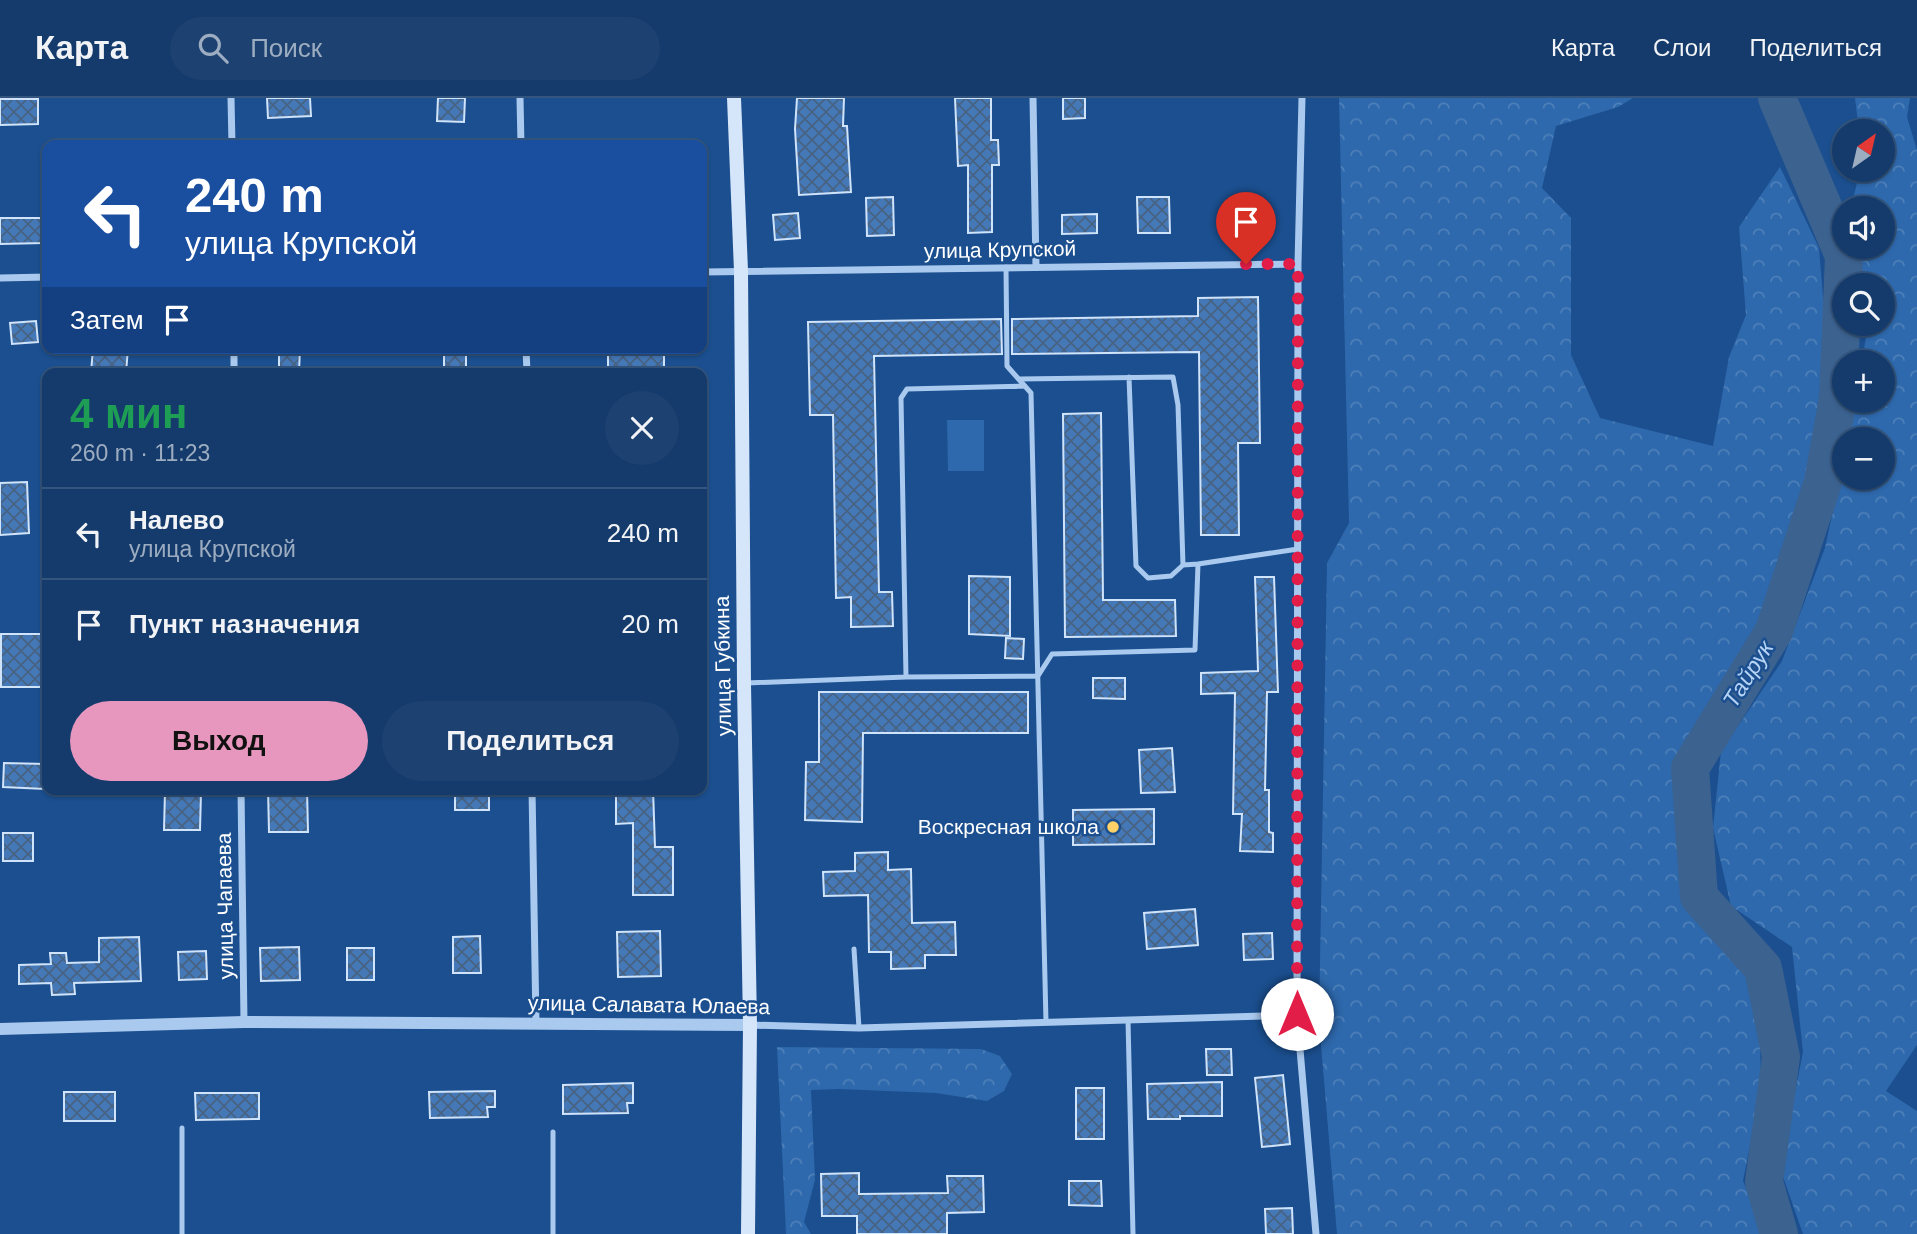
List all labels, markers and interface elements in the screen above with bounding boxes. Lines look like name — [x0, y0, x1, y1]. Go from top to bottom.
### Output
search box — [170, 17, 660, 80]
text: Карта — [35, 29, 128, 66]
icon: search — [194, 29, 232, 67]
text: Поиск — [250, 33, 322, 63]
text: Карта — [1551, 34, 1615, 61]
text: Слои — [1653, 34, 1711, 61]
text: Поделиться — [1749, 34, 1882, 61]
north arrow — [1832, 119, 1895, 182]
map controls — [1832, 119, 1895, 490]
icon: left — [70, 168, 161, 259]
text: 240 m — [185, 168, 324, 222]
pin — [1216, 192, 1276, 264]
button: sound — [1832, 196, 1895, 259]
icon: arrive — [1227, 203, 1265, 241]
text: улица Крупской — [185, 225, 417, 261]
street label: улица Крупской — [924, 237, 1076, 262]
button: search — [1832, 273, 1895, 336]
icon: arrive — [158, 301, 196, 339]
text: Затем — [70, 305, 144, 335]
button: + — [1832, 350, 1895, 413]
text: 4 мин — [70, 390, 187, 437]
button: close — [605, 391, 679, 465]
button: − — [1832, 427, 1895, 490]
text: 260 m · 11:23 — [70, 440, 210, 466]
text: Налево — [129, 505, 224, 535]
icon: left — [70, 515, 108, 553]
text: 240 m — [607, 518, 679, 548]
text: улица Крупской — [129, 536, 296, 562]
street label: улица Губкина — [710, 595, 735, 736]
icon: arrive — [70, 606, 108, 644]
text: Пункт назначения — [129, 609, 360, 639]
text: 20 m — [621, 609, 679, 639]
water label: Тайрук — [1717, 635, 1779, 712]
button: Выход — [70, 701, 368, 781]
button: Поделиться — [382, 701, 679, 781]
place label: Воскресная школа — [918, 815, 1099, 838]
marker: Воскресная школа — [1105, 819, 1121, 835]
street label: улица Чапаева — [212, 832, 237, 979]
position arrow — [1260, 977, 1334, 1051]
street label: улица Салавата Юлаева — [528, 991, 771, 1018]

